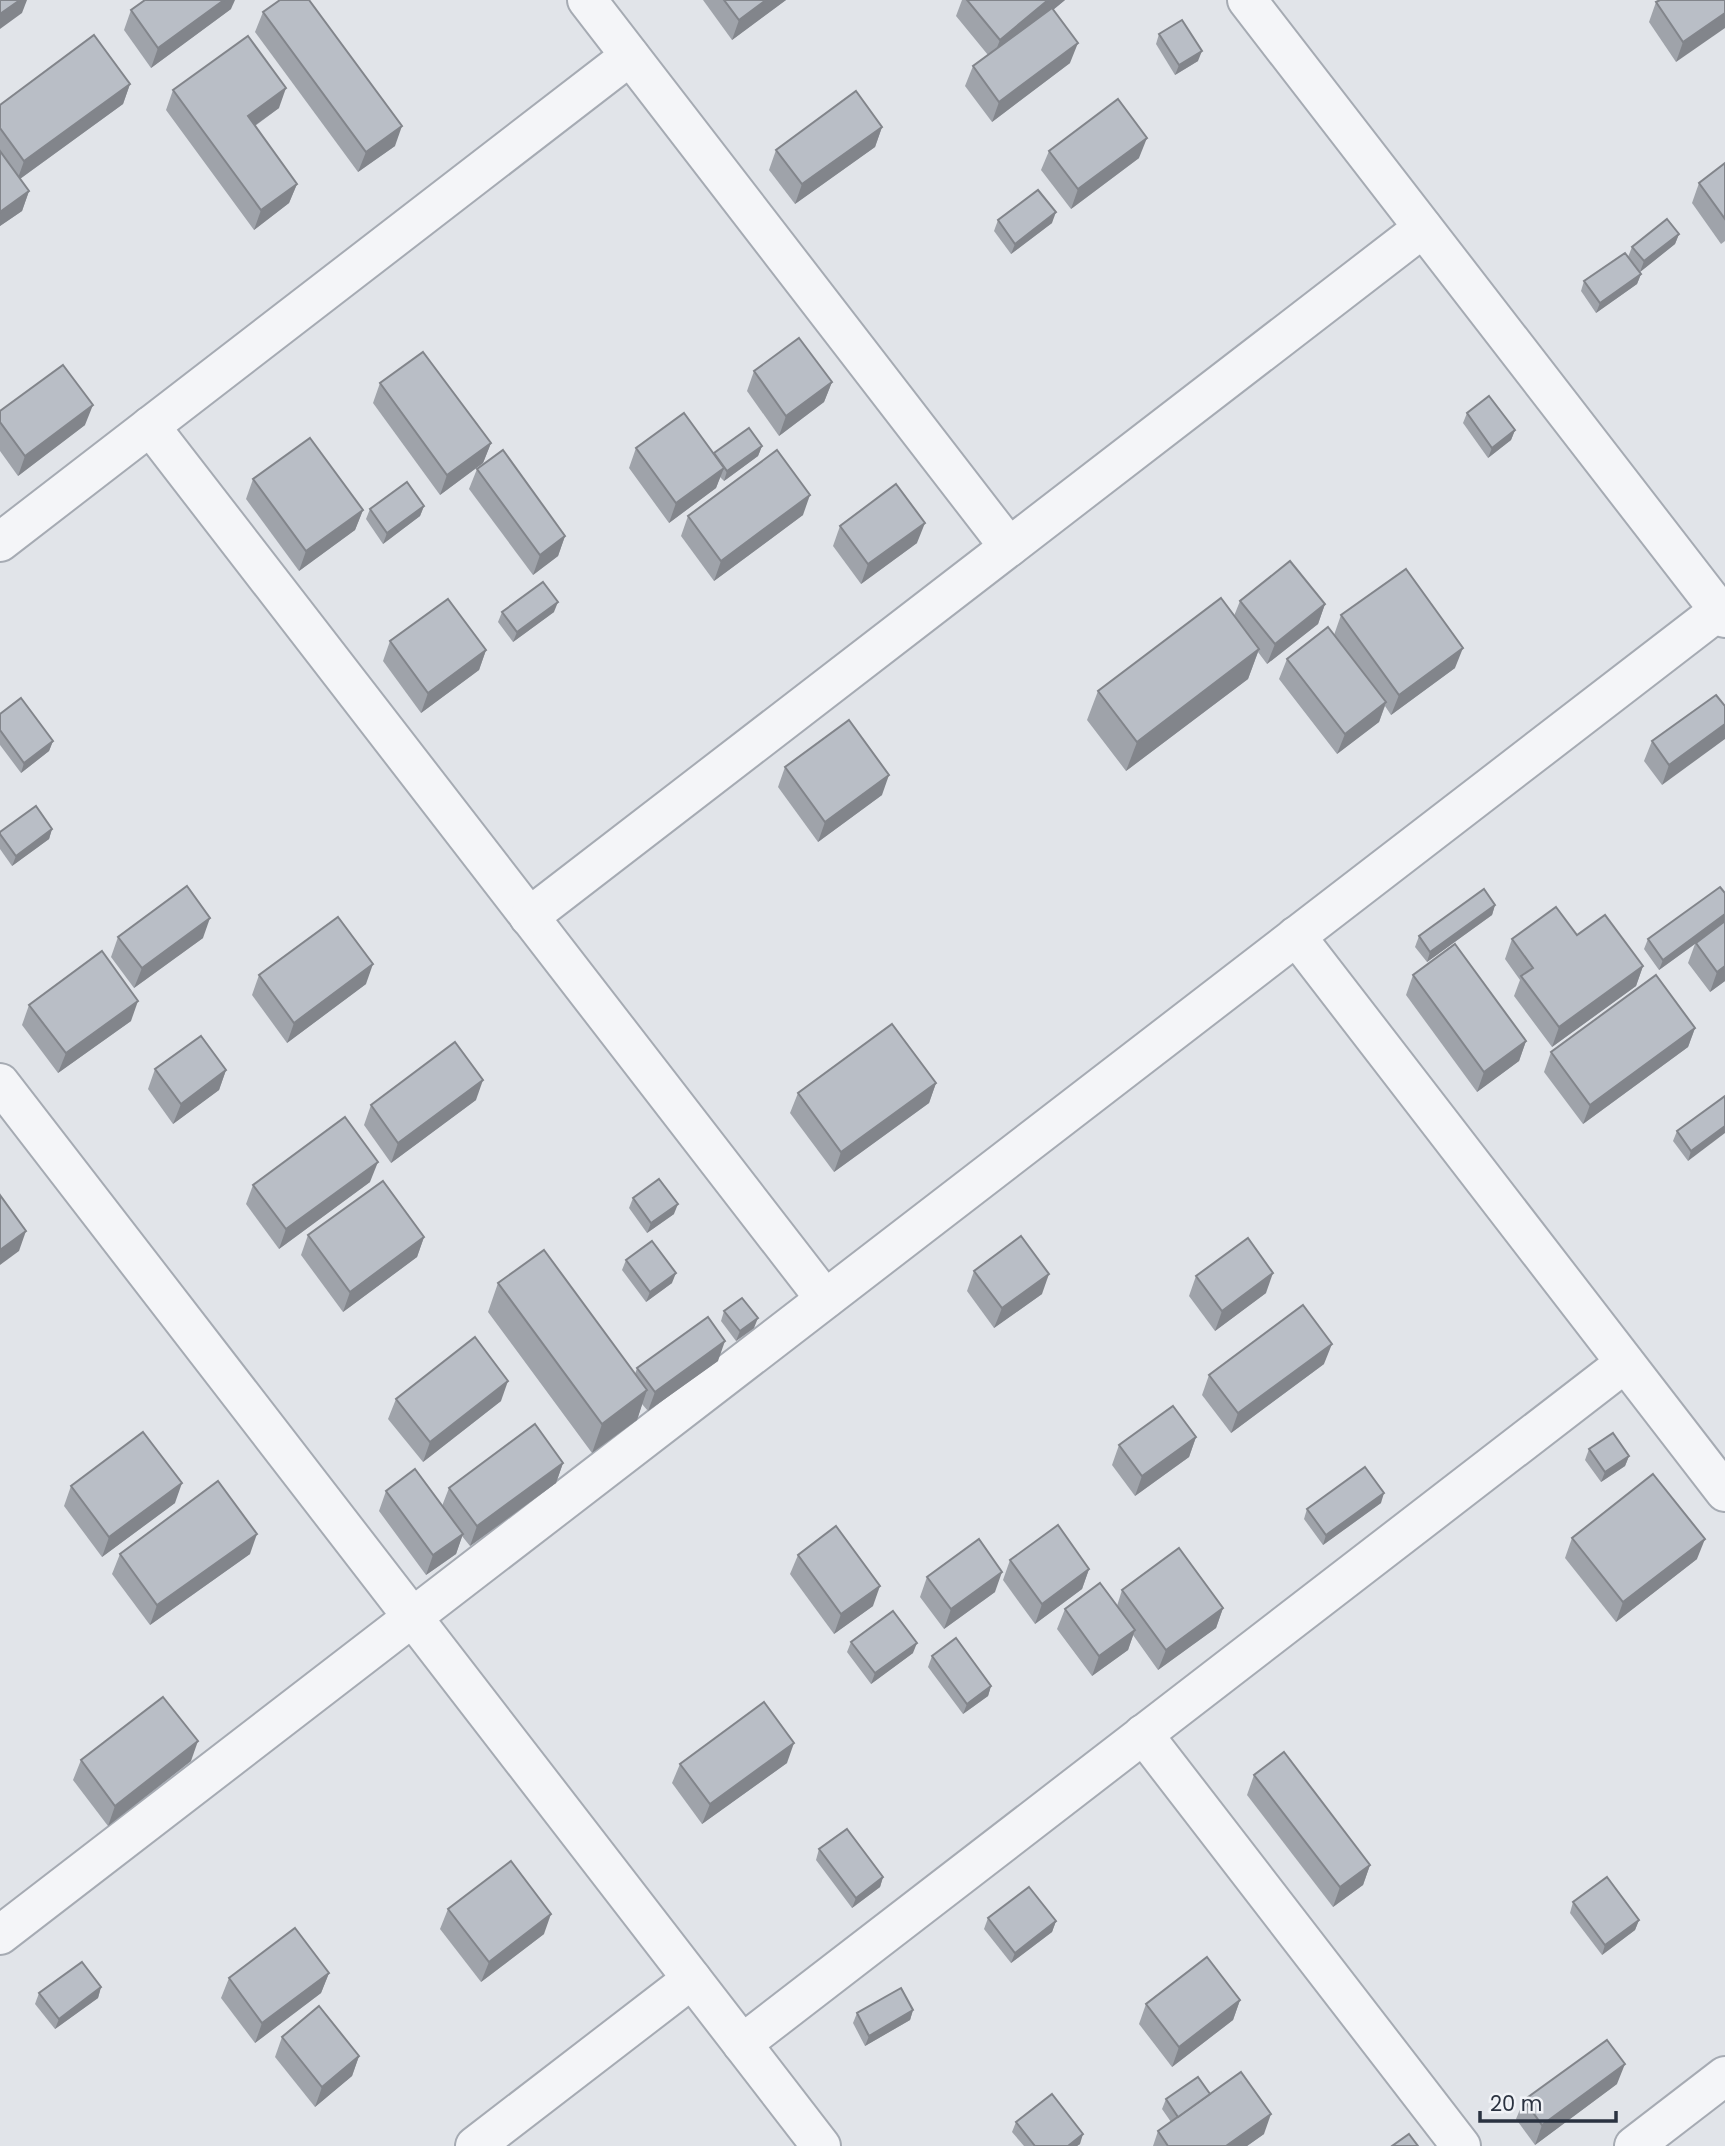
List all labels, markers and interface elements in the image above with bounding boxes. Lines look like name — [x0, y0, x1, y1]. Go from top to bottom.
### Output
scale bar — [1480, 2080, 1616, 2124]
text: 20 m — [1490, 2089, 1543, 2118]

